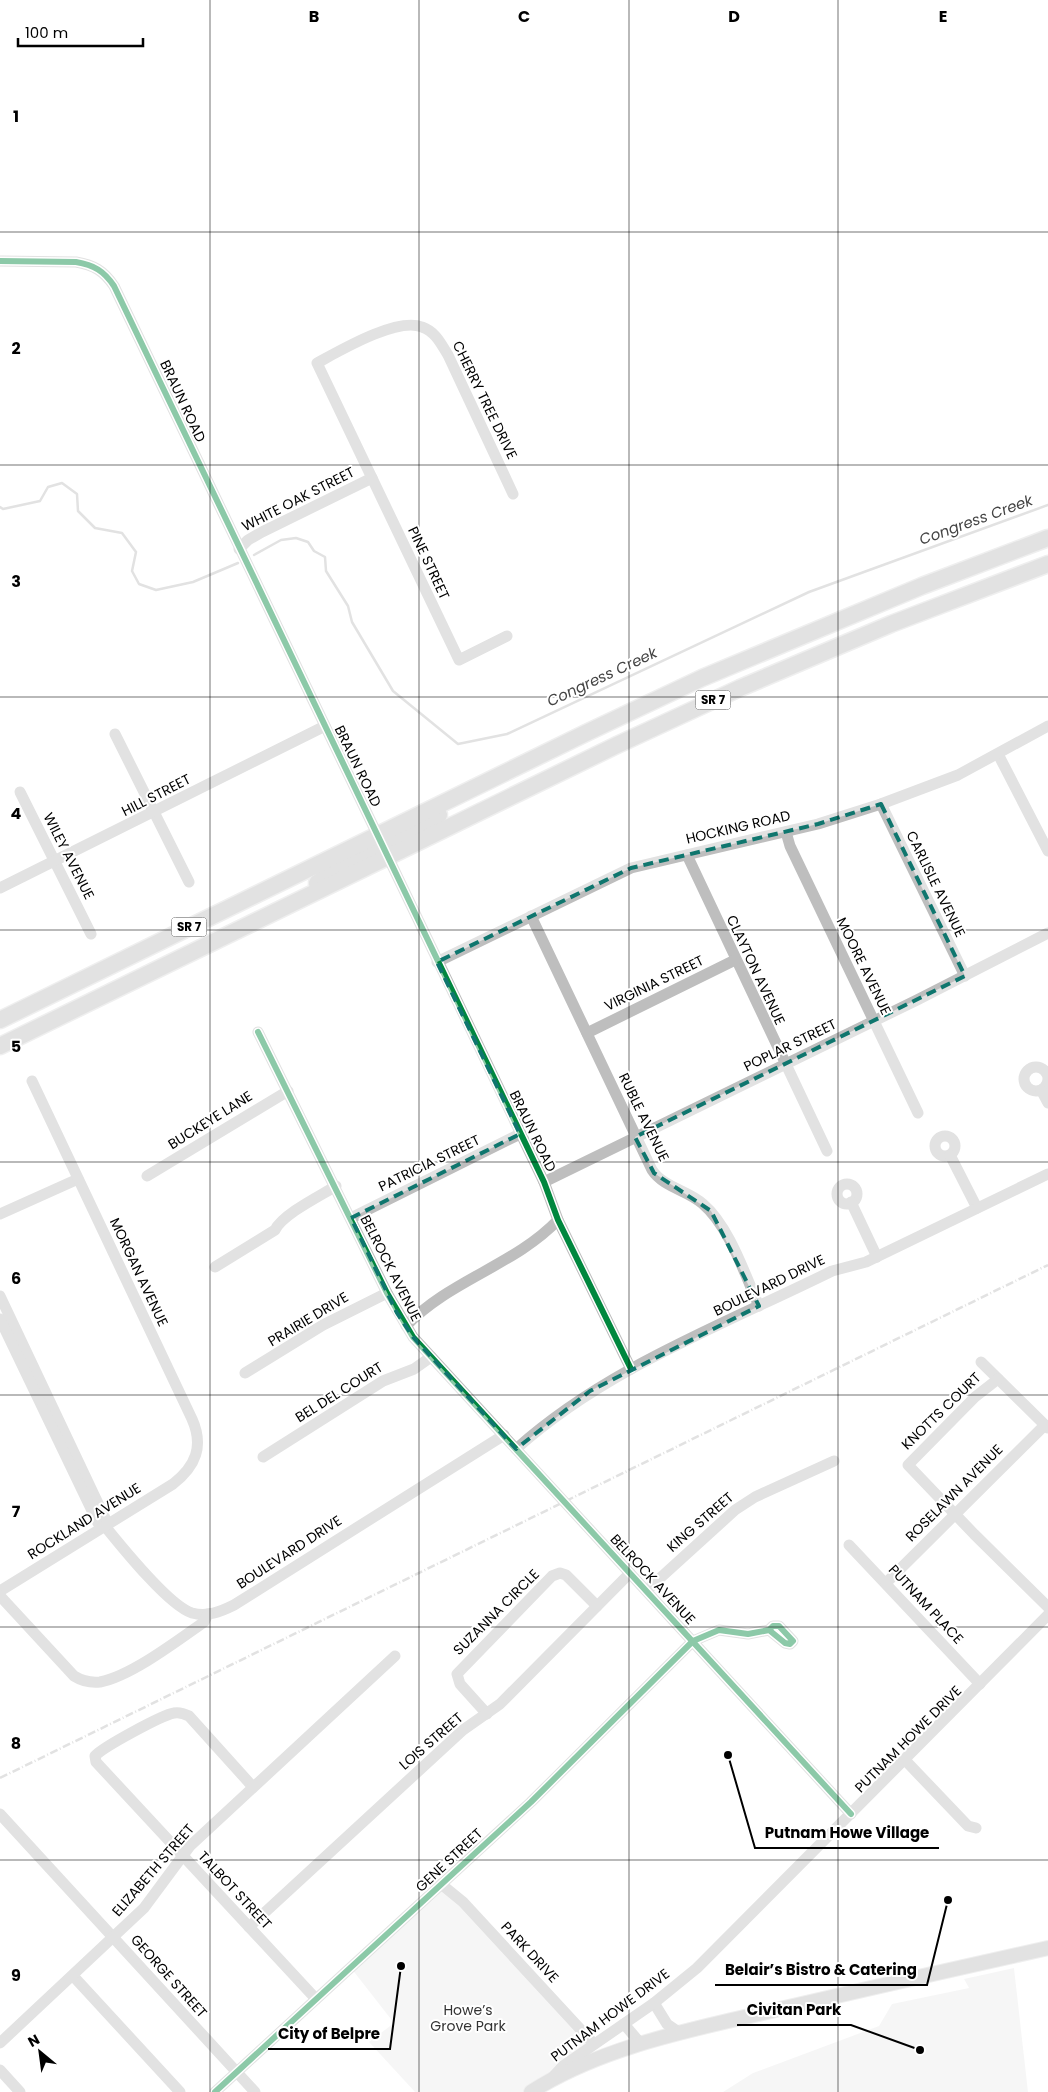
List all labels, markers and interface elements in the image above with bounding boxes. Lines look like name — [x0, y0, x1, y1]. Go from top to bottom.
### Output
text: B — [309, 5, 319, 28]
text: C — [518, 5, 530, 28]
text: D — [728, 5, 740, 28]
text: E — [939, 5, 947, 28]
scale bar — [18, 15, 142, 47]
text: 100 m — [25, 22, 68, 43]
text: 1 — [13, 105, 19, 128]
text: 2 — [11, 337, 21, 360]
street label: CHERRY TREE DRIVE — [448, 338, 522, 462]
street label: BRAUN ROAD — [155, 357, 211, 445]
street label: WHITE OAK STREET — [238, 462, 358, 536]
water label: Congress Creek — [916, 489, 1037, 550]
street label: PINE STREET — [403, 523, 455, 603]
text: 3 — [11, 570, 21, 593]
water label: Congress Creek — [543, 641, 662, 711]
road number: SR 7 — [696, 690, 730, 710]
street label: BRAUN ROAD — [330, 722, 386, 810]
street label: HILL STREET — [118, 769, 194, 821]
text: 4 — [11, 802, 22, 825]
street label: HOCKING ROAD — [684, 805, 792, 849]
street label: WILEY AVENUE — [39, 809, 99, 903]
street label: CARLISLE AVENUE — [902, 827, 970, 941]
street label: CLAYTON AVENUE — [722, 912, 790, 1028]
street label: MOORE AVENUE — [832, 914, 896, 1018]
road number: SR 7 — [172, 918, 206, 936]
street label: VIRGINIA STREET — [601, 950, 708, 1016]
street label: POPLAR STREET — [740, 1014, 840, 1076]
text: 5 — [11, 1035, 21, 1058]
street label: RUBLE AVENUE — [614, 1069, 674, 1165]
street label: BUCKEYE LANE — [164, 1086, 256, 1154]
street label: BRAUN ROAD — [505, 1087, 561, 1175]
street label: PATRICIA STREET — [375, 1130, 484, 1196]
street label: BELROCK AVENUE — [356, 1211, 426, 1325]
street label: MORGAN AVENUE — [105, 1214, 173, 1330]
street label: BOULEVARD DRIVE — [710, 1249, 828, 1321]
text: 6 — [11, 1267, 21, 1290]
street label: PRAIRIE DRIVE — [264, 1287, 352, 1351]
street label: BEL DEL COURT — [291, 1357, 387, 1427]
street label: KNOTTS COURT — [897, 1367, 986, 1454]
street label: ROSELAWN AVENUE — [901, 1440, 1007, 1546]
street label: ROCKLAND AVENUE — [23, 1478, 145, 1564]
street label: KING STREET — [662, 1487, 738, 1557]
text: 7 — [12, 1500, 21, 1523]
street label: BOULEVARD DRIVE — [232, 1510, 346, 1594]
street label: BELROCK AVENUE — [606, 1529, 700, 1629]
street label: PUTNAM PLACE — [884, 1560, 968, 1648]
street label: SUZANNA CIRCLE — [449, 1565, 543, 1659]
street label: PUTNAM HOWE DRIVE — [850, 1681, 966, 1797]
street label: LOIS STREET — [395, 1707, 468, 1774]
text: 8 — [11, 1732, 21, 1755]
callout: Putnam Howe Village — [755, 1818, 939, 1848]
street label: ELIZABETH STREET — [107, 1819, 199, 1921]
text: Putnam Howe Village — [765, 1822, 929, 1843]
street label: GENE STREET — [411, 1823, 487, 1896]
street label: TALBOT STREET — [194, 1847, 277, 1934]
street label: PARK DRIVE — [497, 1917, 563, 1987]
street label: GEORGE STREET — [126, 1930, 212, 2022]
callout: Belair’s Bistro & Catering — [715, 1955, 927, 1985]
text: Belair’s Bistro & Catering — [725, 1959, 917, 1980]
text: 9 — [11, 1964, 21, 1987]
street label: PUTNAM HOWE DRIVE — [546, 1964, 674, 2066]
callout: Civitan Park — [737, 1995, 851, 2025]
text: Civitan Park — [747, 1999, 842, 2020]
park label: Howe’s Grove Park — [430, 2000, 506, 2036]
callout: City of Belpre — [268, 2019, 390, 2049]
text: City of Belpre — [278, 2023, 380, 2044]
north arrow — [15, 2027, 65, 2077]
text: N — [24, 2029, 43, 2052]

